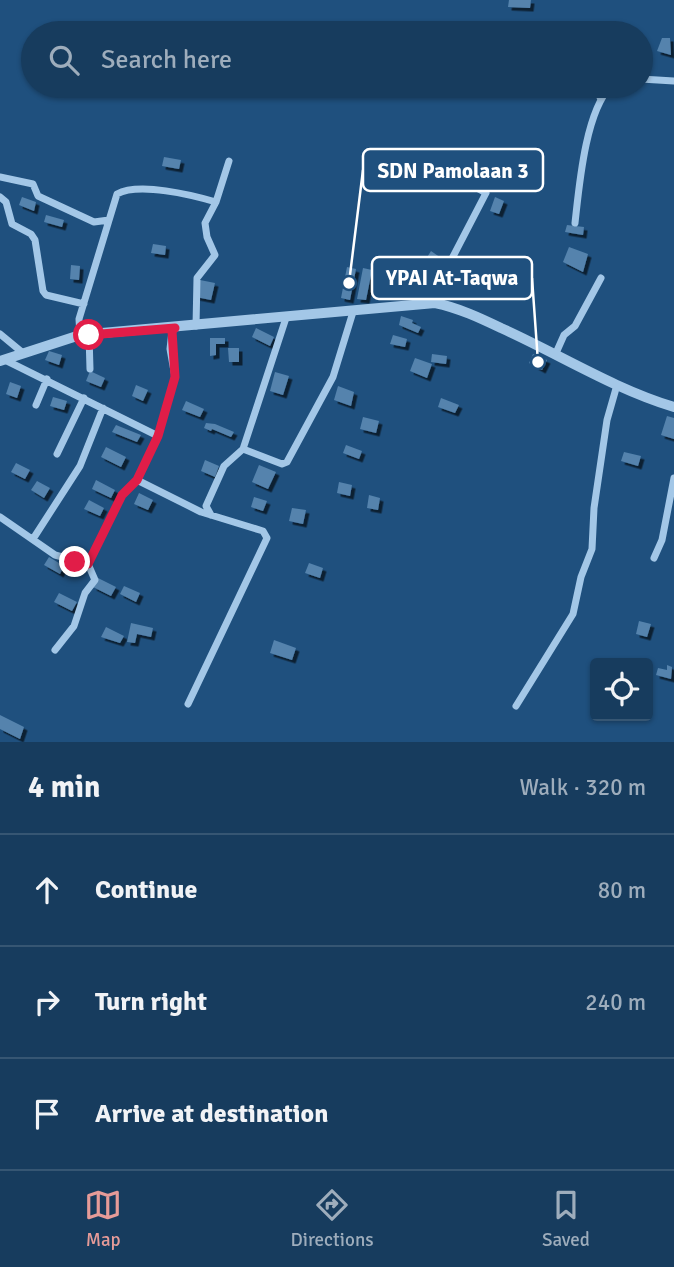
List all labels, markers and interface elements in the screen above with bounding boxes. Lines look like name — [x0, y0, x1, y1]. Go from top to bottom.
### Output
search box — [21, 21, 653, 98]
icon: search — [45, 41, 83, 79]
text: Search here — [101, 44, 232, 76]
callout: SDN Pamolaan 3 — [363, 149, 543, 191]
text: SDN Pamolaan 3 — [377, 158, 529, 184]
callout: YPAI At-Taqwa — [372, 257, 532, 299]
text: YPAI At-Taqwa — [385, 265, 519, 291]
route start — [73, 319, 104, 350]
route end — [59, 546, 90, 577]
map controls — [590, 658, 653, 721]
button: locate — [590, 658, 653, 721]
text: 4 min — [28, 769, 100, 806]
text: Walk · 320 m — [520, 773, 646, 802]
icon: ahead — [28, 871, 66, 909]
text: Continue — [95, 874, 197, 906]
text: 80 m — [598, 876, 646, 905]
icon: right — [28, 983, 66, 1021]
text: Turn right — [95, 986, 207, 1018]
text: 240 m — [585, 988, 646, 1017]
icon: arrive — [28, 1095, 66, 1133]
text: Arrive at destination — [95, 1098, 328, 1130]
tab: Map — [84, 1186, 122, 1252]
tab: Directions — [291, 1186, 374, 1252]
tab: Saved — [542, 1186, 590, 1252]

